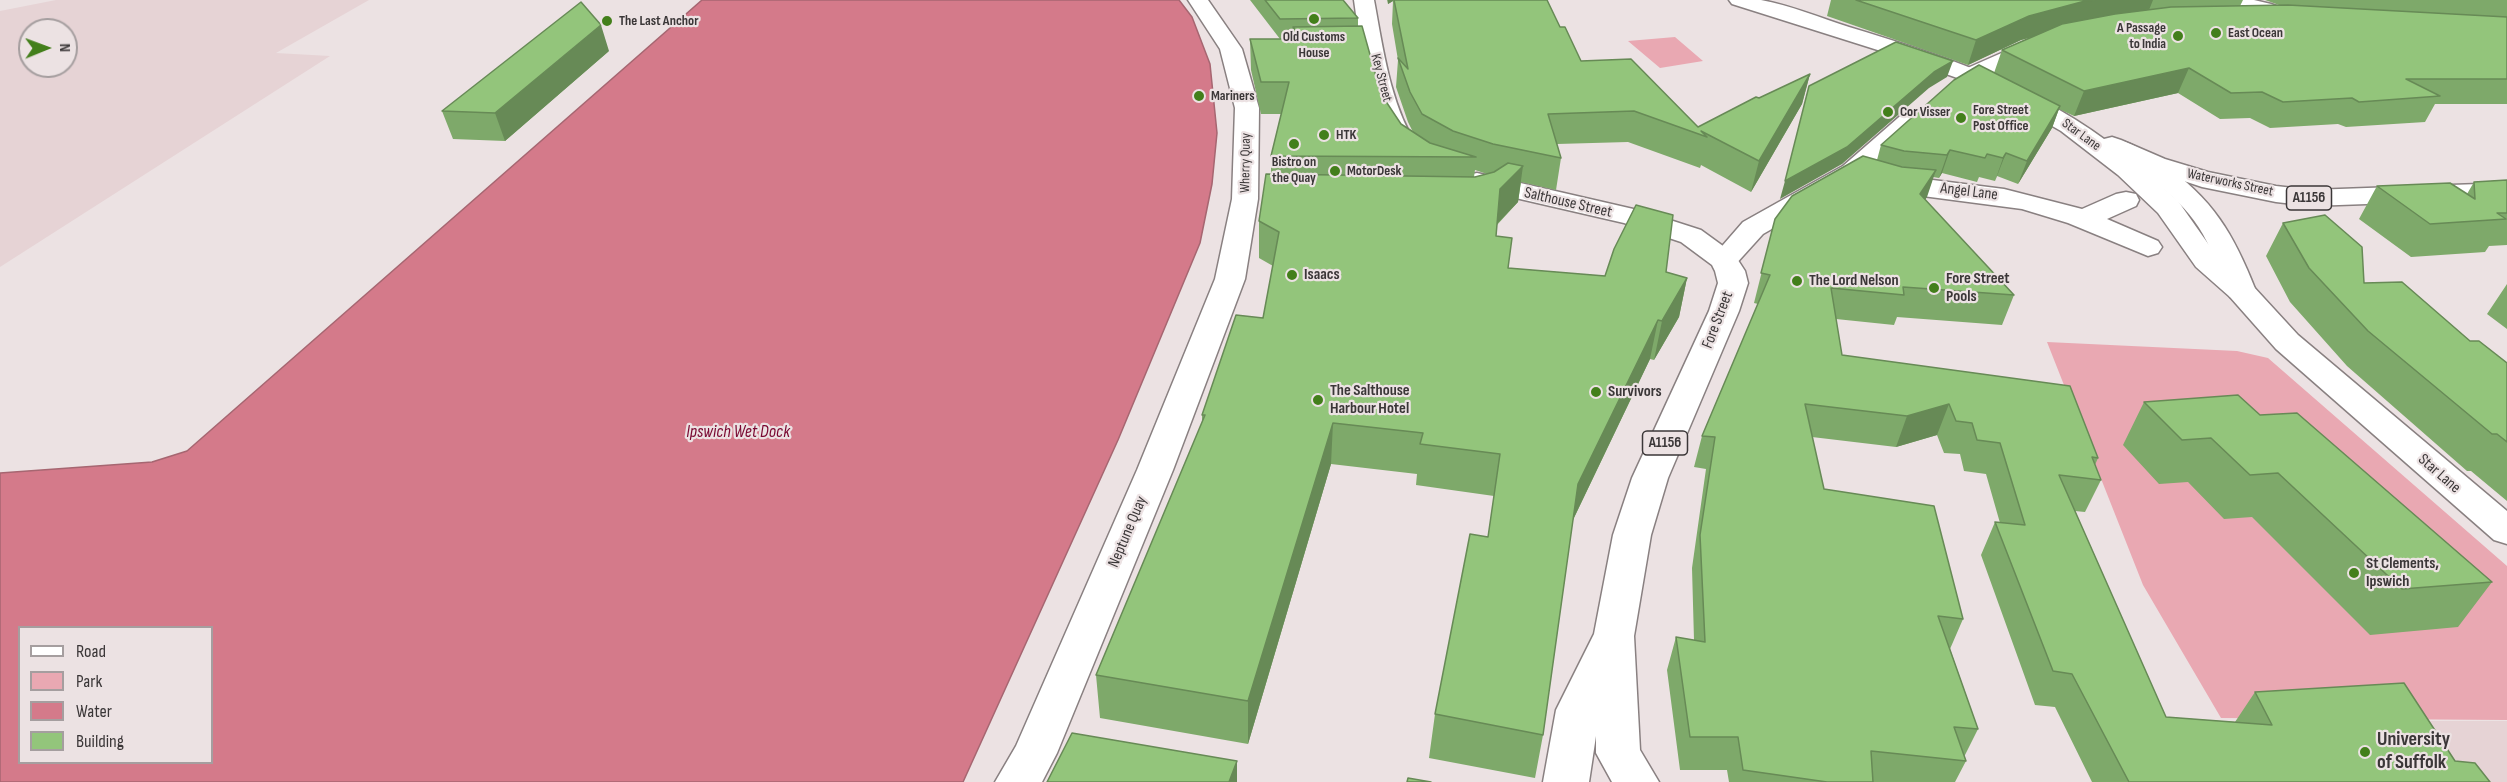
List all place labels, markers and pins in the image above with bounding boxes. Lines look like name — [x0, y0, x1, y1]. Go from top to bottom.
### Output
marker: Old Customs House — [1307, 12, 1321, 26]
place label: The Last Anchor — [619, 13, 699, 29]
marker: The Last Anchor — [600, 14, 614, 28]
place label: A Passage to India — [2117, 20, 2166, 52]
place label: East Ocean — [2228, 25, 2283, 41]
marker: East Ocean — [2209, 26, 2223, 40]
place label: Old Customs House — [1283, 29, 1345, 62]
marker: A Passage to India — [2171, 29, 2185, 43]
place label: Mariners — [1211, 88, 1255, 104]
marker: Mariners — [1192, 89, 1206, 103]
place label: Fore Street Post Office — [1973, 102, 2029, 134]
place label: Cor Visser — [1900, 104, 1950, 120]
marker: Cor Visser — [1881, 105, 1895, 119]
marker: Fore Street Post Office — [1954, 111, 1968, 125]
place label: HTK — [1336, 127, 1356, 143]
marker: HTK — [1317, 128, 1331, 142]
marker: Bistro on the Quay — [1287, 137, 1301, 151]
place label: Bistro on the Quay — [1272, 154, 1316, 186]
place label: MotorDesk — [1347, 163, 1401, 179]
marker: MotorDesk — [1328, 164, 1342, 178]
place label: Isaacs — [1304, 265, 1340, 285]
marker: Isaacs — [1285, 268, 1299, 282]
place label: Fore Street Pools — [1946, 269, 2010, 307]
place label: The Lord Nelson — [1809, 271, 1899, 291]
marker: The Lord Nelson — [1790, 274, 1804, 288]
marker: Fore Street Pools — [1927, 281, 1941, 295]
place label: The Salthouse Harbour Hotel — [1330, 381, 1410, 419]
place label: Survivors — [1608, 382, 1662, 402]
marker: Survivors — [1589, 385, 1603, 399]
marker: The Salthouse Harbour Hotel — [1311, 393, 1325, 407]
place label: St Clements, Ipswich — [2366, 554, 2439, 592]
marker: St Clements, Ipswich — [2347, 566, 2361, 580]
place label: University of Suffolk — [2377, 728, 2450, 775]
marker: University of Suffolk — [2358, 745, 2372, 759]

